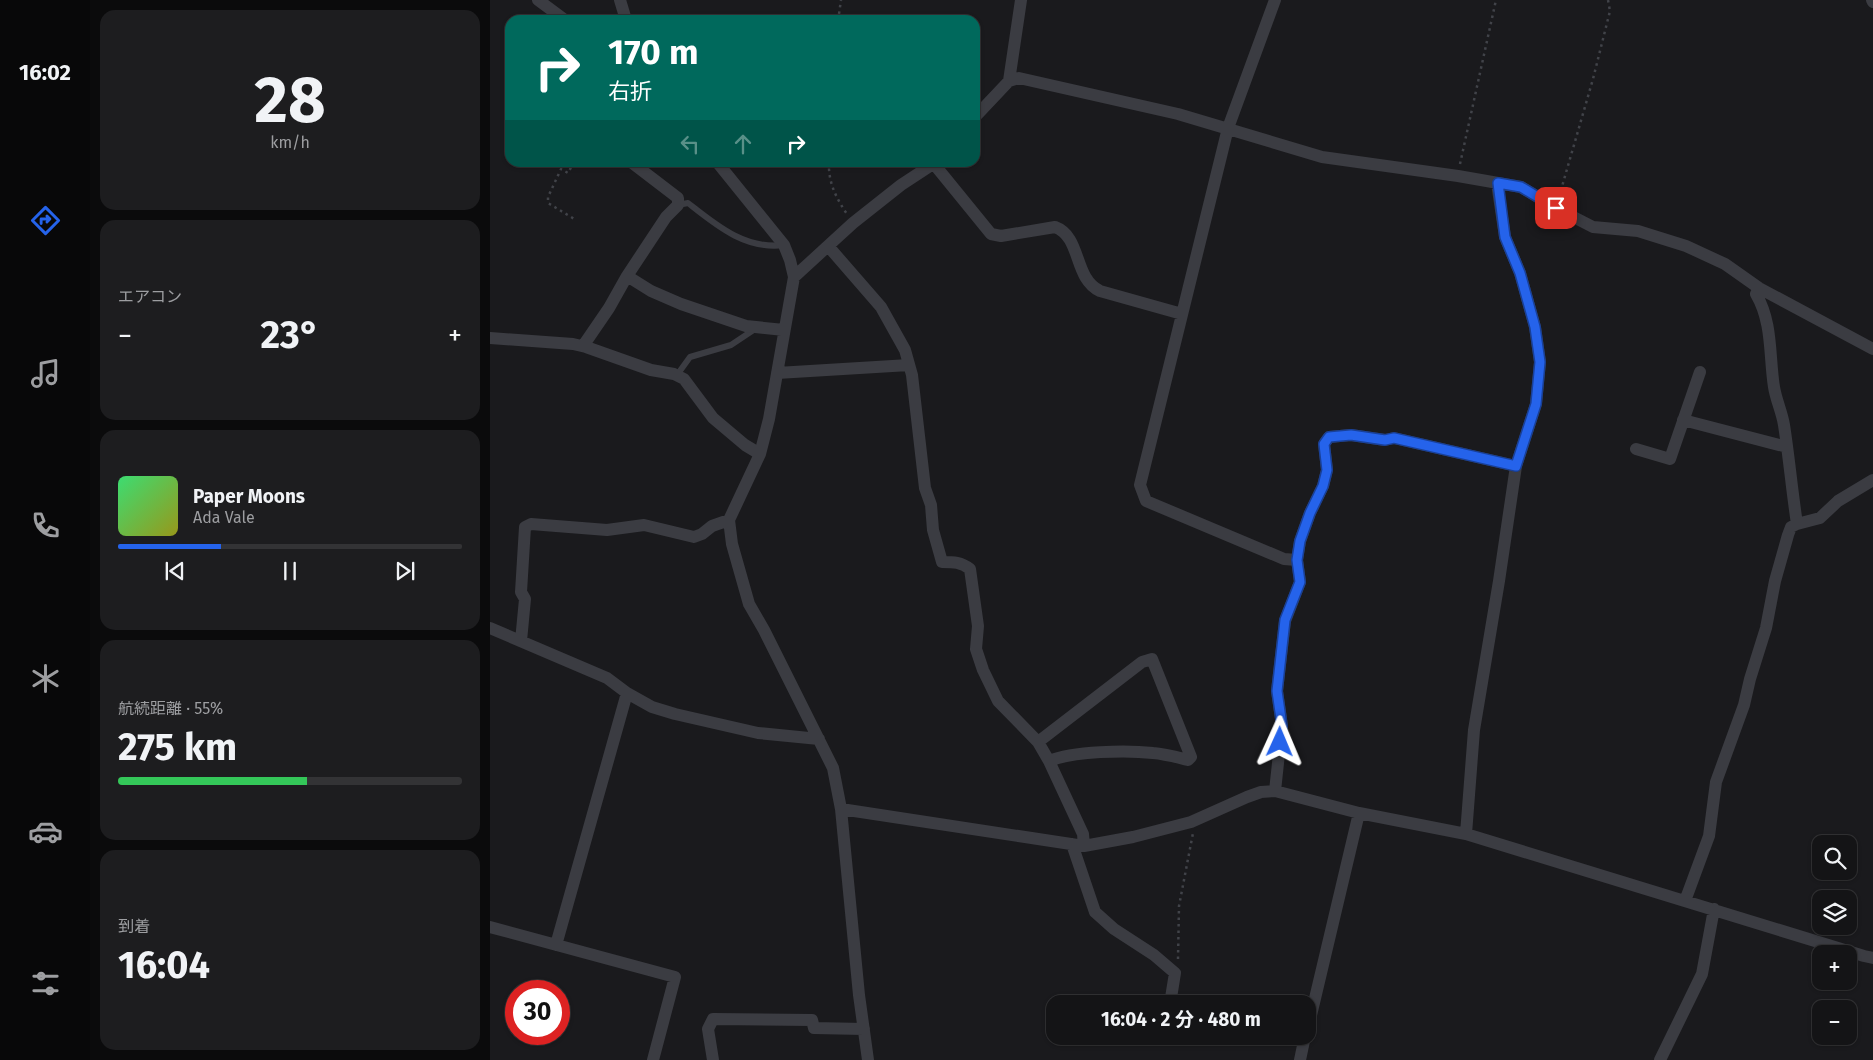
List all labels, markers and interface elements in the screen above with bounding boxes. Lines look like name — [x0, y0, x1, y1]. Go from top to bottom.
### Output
text: 170 m — [608, 31, 699, 73]
icon: right — [525, 35, 590, 100]
text: 16:02 — [19, 59, 71, 86]
text: 28 — [254, 61, 326, 139]
text: 右折 — [608, 78, 652, 105]
icon: left — [676, 130, 704, 158]
icon: ahead — [729, 130, 757, 158]
icon: right — [782, 130, 810, 158]
text: km/h — [270, 133, 310, 152]
pin — [1535, 187, 1577, 229]
icon: arrive — [1542, 194, 1570, 222]
icon: directions — [28, 203, 63, 238]
text: エアコン — [118, 287, 182, 306]
text: 23° — [261, 312, 320, 358]
text: − — [118, 319, 132, 352]
text: + — [448, 319, 462, 352]
icon: music — [28, 356, 63, 391]
text: Paper Moons — [193, 485, 305, 508]
icon: phone — [28, 508, 63, 543]
text: Ada Vale — [193, 508, 255, 527]
icon: previous — [161, 557, 189, 585]
icon: pause — [276, 557, 304, 585]
icon: next — [391, 557, 419, 585]
icon: climate — [28, 661, 63, 696]
text: 航続距離 · 55% — [118, 699, 223, 718]
position arrow — [1253, 715, 1305, 767]
text: 275 km — [118, 724, 237, 770]
icon: car — [28, 814, 63, 849]
map controls — [1812, 835, 1857, 1045]
button: search — [1812, 835, 1857, 880]
button: layers — [1812, 890, 1857, 935]
text: 到着 — [118, 917, 150, 936]
text: 16:04 — [118, 942, 210, 988]
button: + — [1812, 945, 1857, 990]
icon: filters — [28, 966, 63, 1001]
speed limit sign: 30 — [505, 980, 570, 1045]
button: − — [1812, 1000, 1857, 1045]
text: 16:04 · 2 分 · 480 m — [1101, 1008, 1261, 1031]

